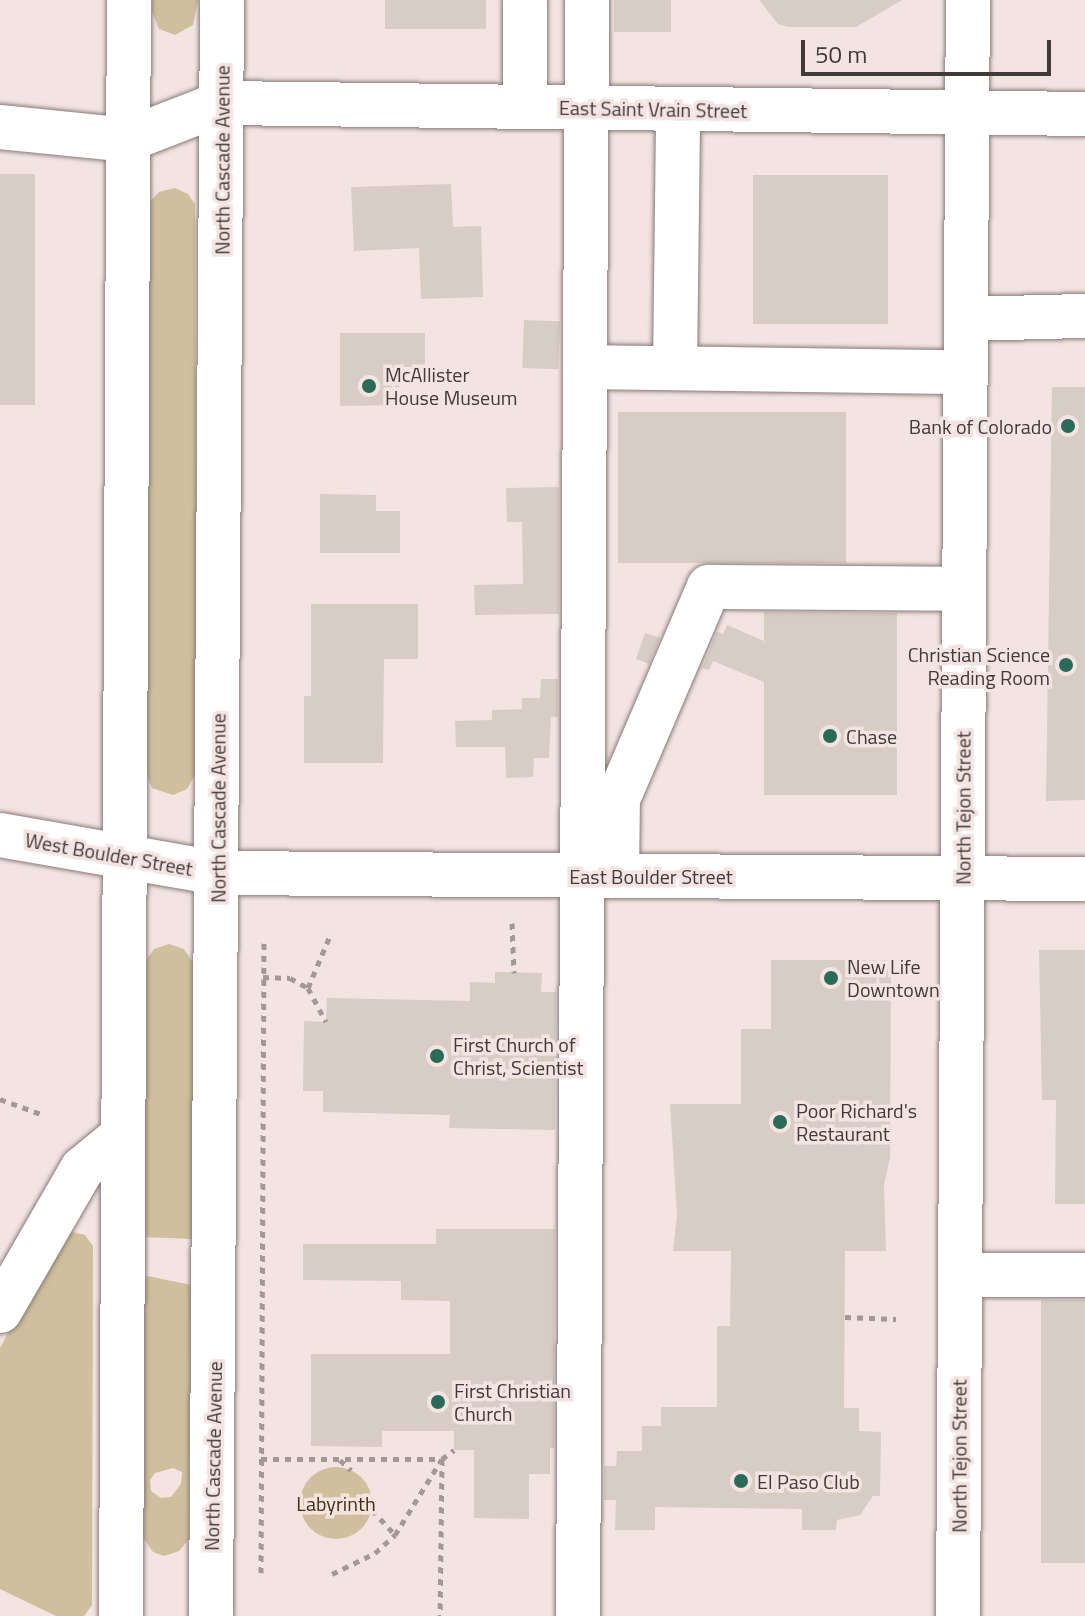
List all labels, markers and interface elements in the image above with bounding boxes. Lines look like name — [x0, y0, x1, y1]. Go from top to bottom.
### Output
scale bar — [805, 24, 1055, 74]
text: 50 m — [815, 36, 867, 72]
street label: North Cascade Avenue — [210, 65, 234, 255]
street label: East Saint Vrain Street — [559, 95, 747, 123]
place label: McAllister House Museum — [385, 362, 518, 409]
marker: McAllister House Museum — [360, 377, 378, 395]
place label: Bank of Colorado — [909, 414, 1052, 438]
marker: Bank of Colorado — [1059, 417, 1077, 435]
place label: Christian Science Reading Room — [908, 642, 1050, 689]
marker: Christian Science Reading Room — [1057, 656, 1075, 674]
street label: North Cascade Avenue — [206, 713, 230, 903]
place label: Chase — [846, 724, 897, 748]
marker: Chase — [821, 727, 839, 745]
street label: North Tejon Street — [951, 731, 975, 885]
street label: West Boulder Street — [23, 827, 195, 881]
street label: East Boulder Street — [569, 864, 733, 888]
place label: New Life Downtown — [847, 954, 940, 1001]
marker: New Life Downtown — [822, 969, 840, 987]
place label: First Church of Christ, Scientist — [453, 1032, 584, 1079]
marker: First Church of Christ, Scientist — [428, 1047, 446, 1065]
place label: Poor Richard's Restaurant — [796, 1098, 917, 1145]
marker: Poor Richard's Restaurant — [771, 1113, 789, 1131]
street label: North Cascade Avenue — [199, 1361, 227, 1551]
place label: First Christian Church — [454, 1378, 571, 1425]
street label: North Tejon Street — [947, 1379, 971, 1533]
marker: First Christian Church — [429, 1393, 447, 1411]
place label: El Paso Club — [757, 1469, 860, 1493]
marker: El Paso Club — [732, 1472, 750, 1490]
park label: Labyrinth — [296, 1491, 376, 1515]

